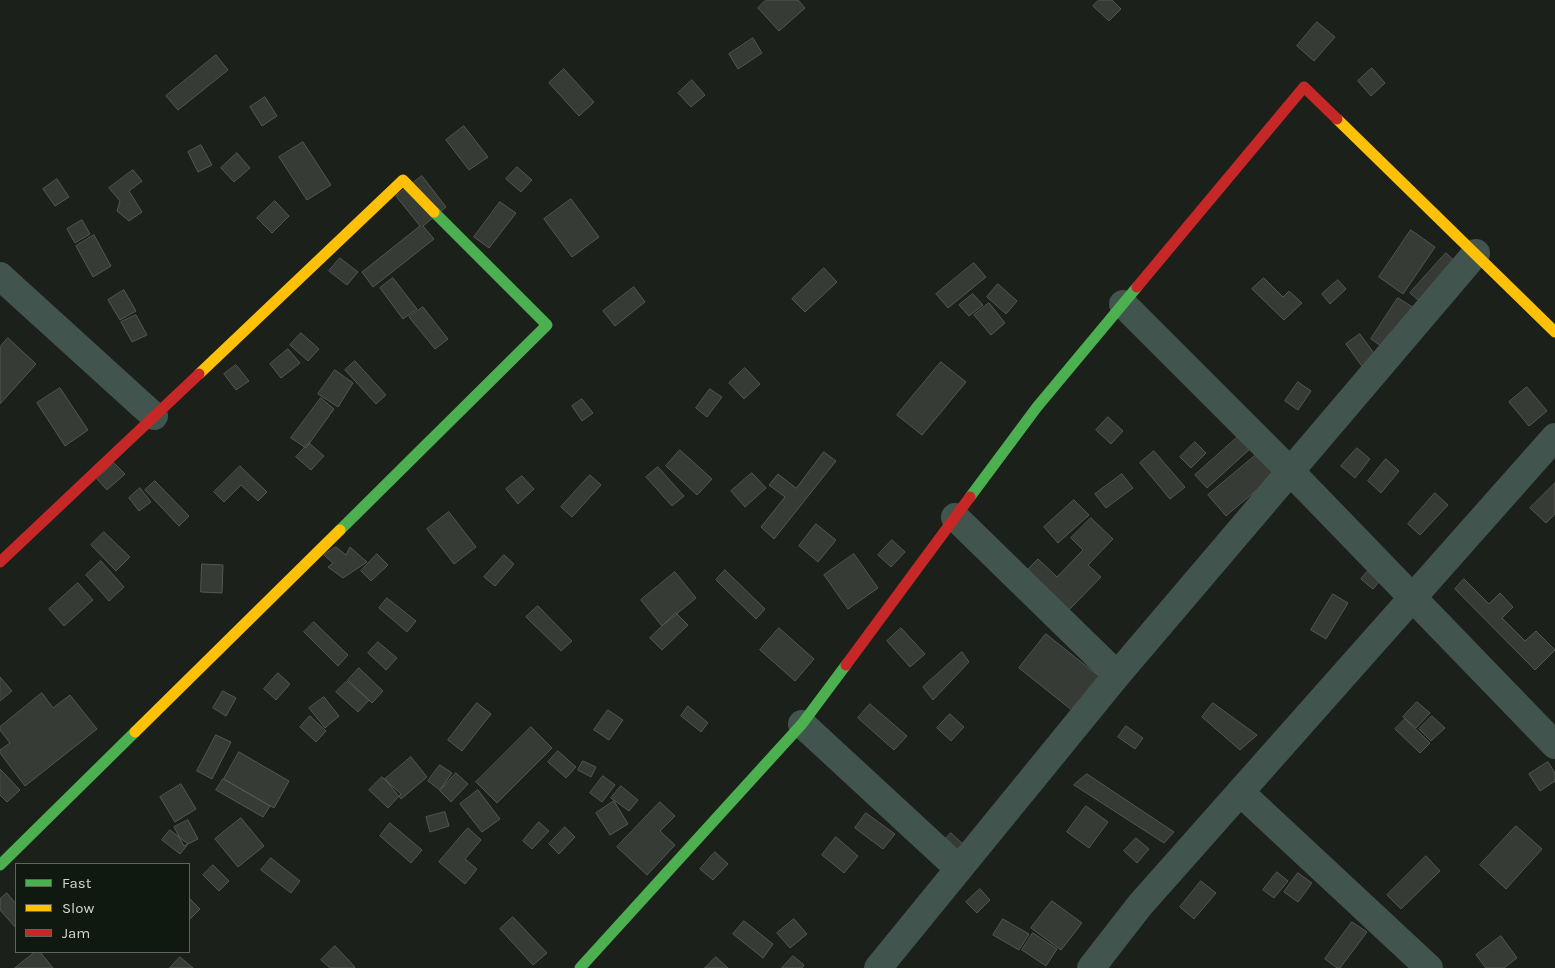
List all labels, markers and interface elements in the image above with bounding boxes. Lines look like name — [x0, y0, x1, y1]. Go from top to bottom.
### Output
legend — [15, 863, 190, 953]
text: Fast — [62, 874, 91, 892]
text: Slow — [62, 899, 94, 917]
text: Jam — [62, 924, 90, 942]

